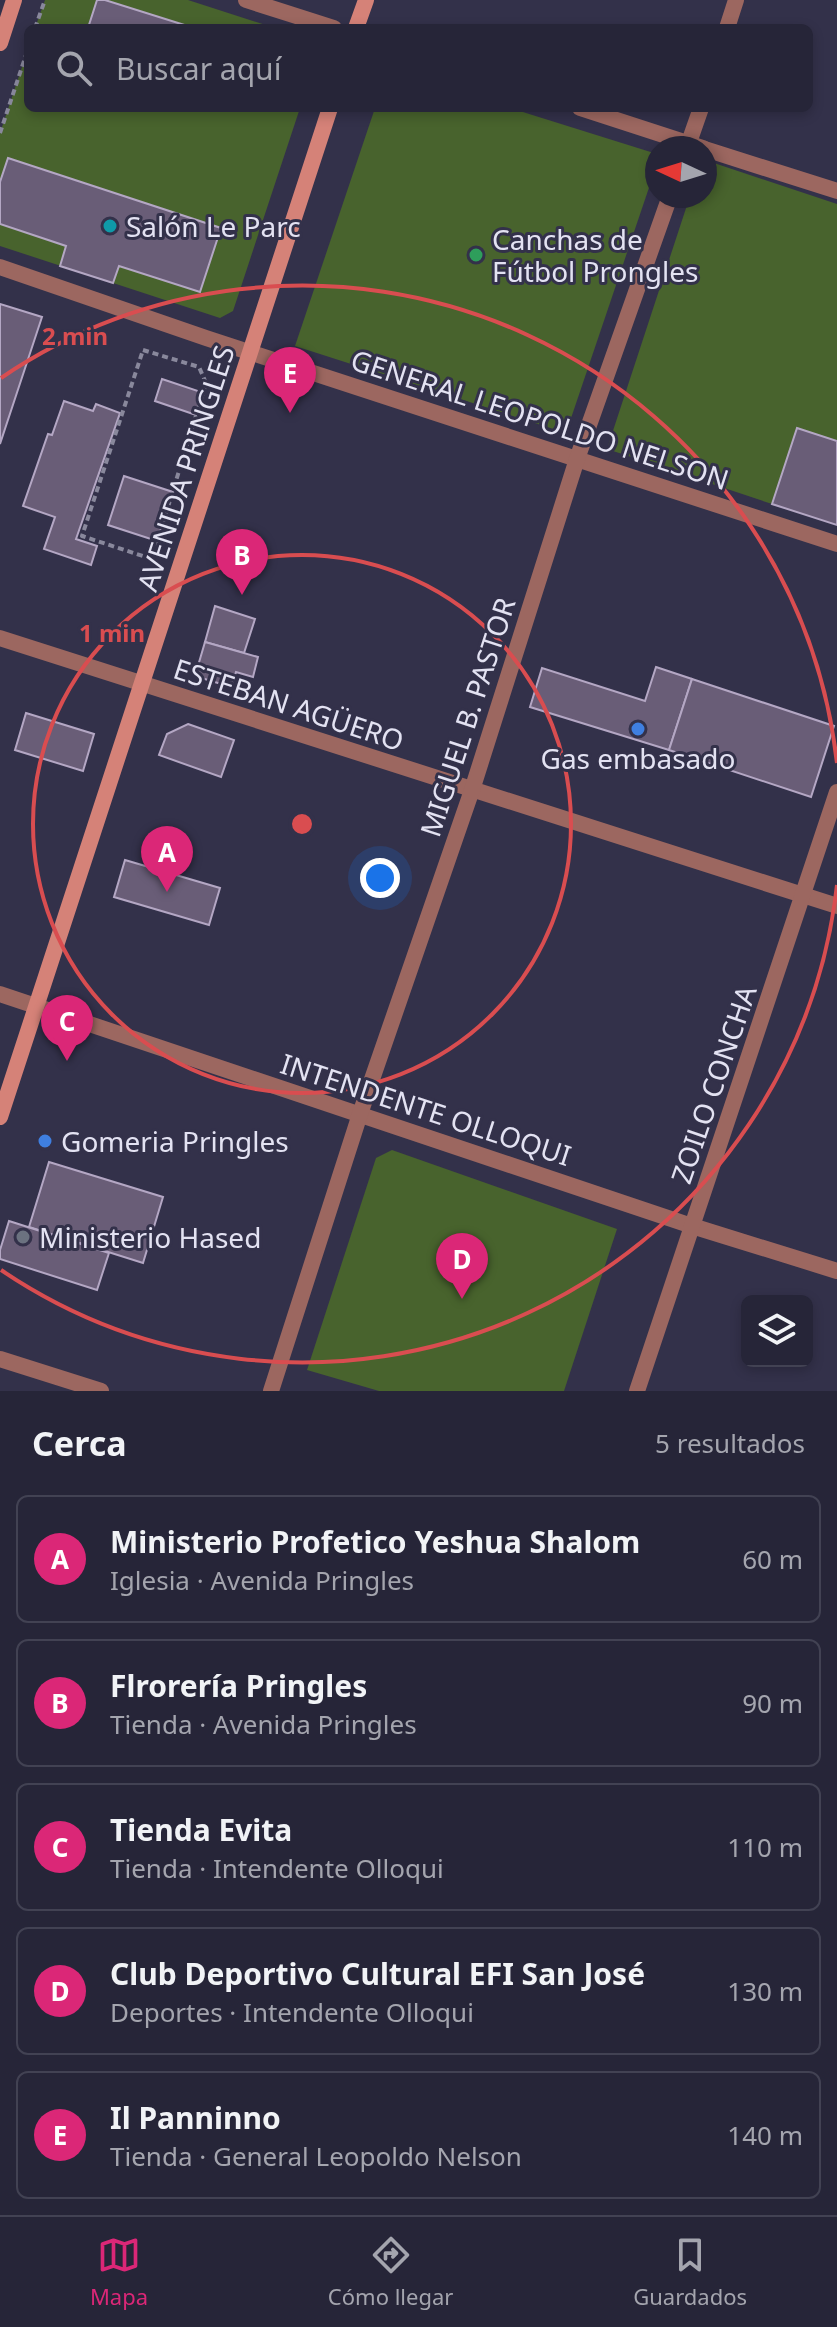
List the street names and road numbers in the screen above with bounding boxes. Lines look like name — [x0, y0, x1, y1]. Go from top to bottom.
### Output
street label: AVENIDA PRINGLES — [127, 340, 243, 596]
street label: GENERAL LEOPOLDO NELSON — [346, 340, 734, 498]
street label: MIGUEL B. PASTOR — [410, 593, 524, 841]
street label: ESTEBAN AGÜERO — [169, 649, 409, 759]
street label: ZOILO CONCHA — [661, 980, 765, 1188]
street label: INTENDENTE OLLOQUI — [276, 1044, 576, 1174]

